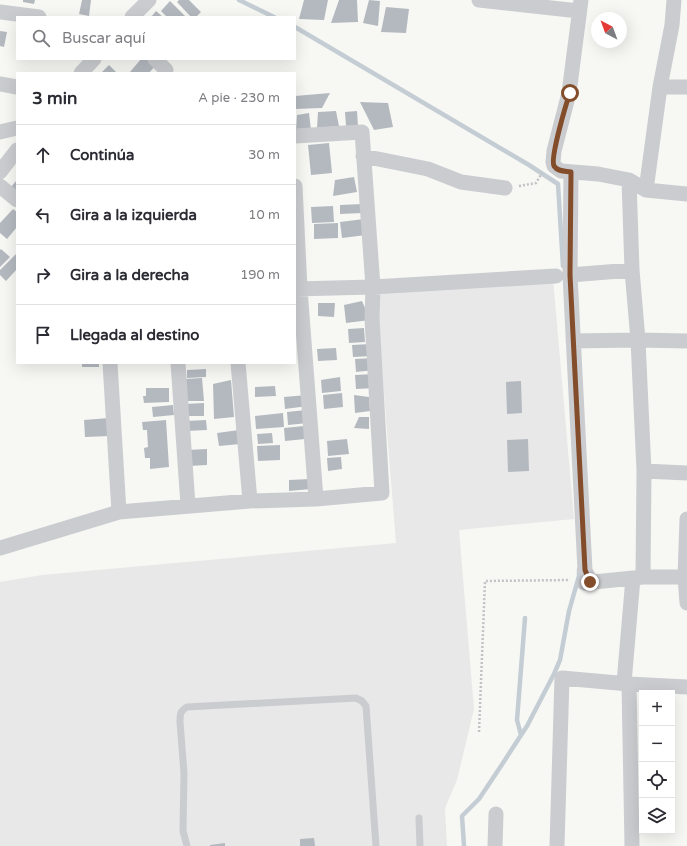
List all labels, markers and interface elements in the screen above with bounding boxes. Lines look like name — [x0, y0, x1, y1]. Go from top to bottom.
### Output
north arrow — [591, 12, 627, 48]
search box — [16, 16, 296, 60]
icon: search — [30, 27, 52, 49]
text: Buscar aquí — [62, 29, 145, 47]
route start — [561, 84, 579, 102]
text: 3 min — [32, 88, 77, 109]
text: A pie · 230 m — [198, 90, 280, 106]
icon: ahead — [32, 144, 54, 166]
text: Continúa — [70, 146, 134, 164]
text: 30 m — [248, 147, 280, 163]
icon: left — [32, 204, 54, 226]
text: Gira a la izquierda — [70, 206, 197, 224]
text: 10 m — [248, 207, 280, 223]
icon: right — [32, 264, 54, 286]
text: Gira a la derecha — [70, 266, 189, 284]
text: 190 m — [240, 267, 280, 283]
icon: arrive — [32, 324, 54, 346]
text: Llegada al destino — [70, 326, 199, 344]
route end — [581, 573, 599, 591]
map controls — [639, 690, 675, 834]
button: + — [639, 690, 675, 726]
button: − — [639, 726, 675, 762]
button: locate — [639, 762, 675, 798]
button: layers — [639, 798, 675, 834]

